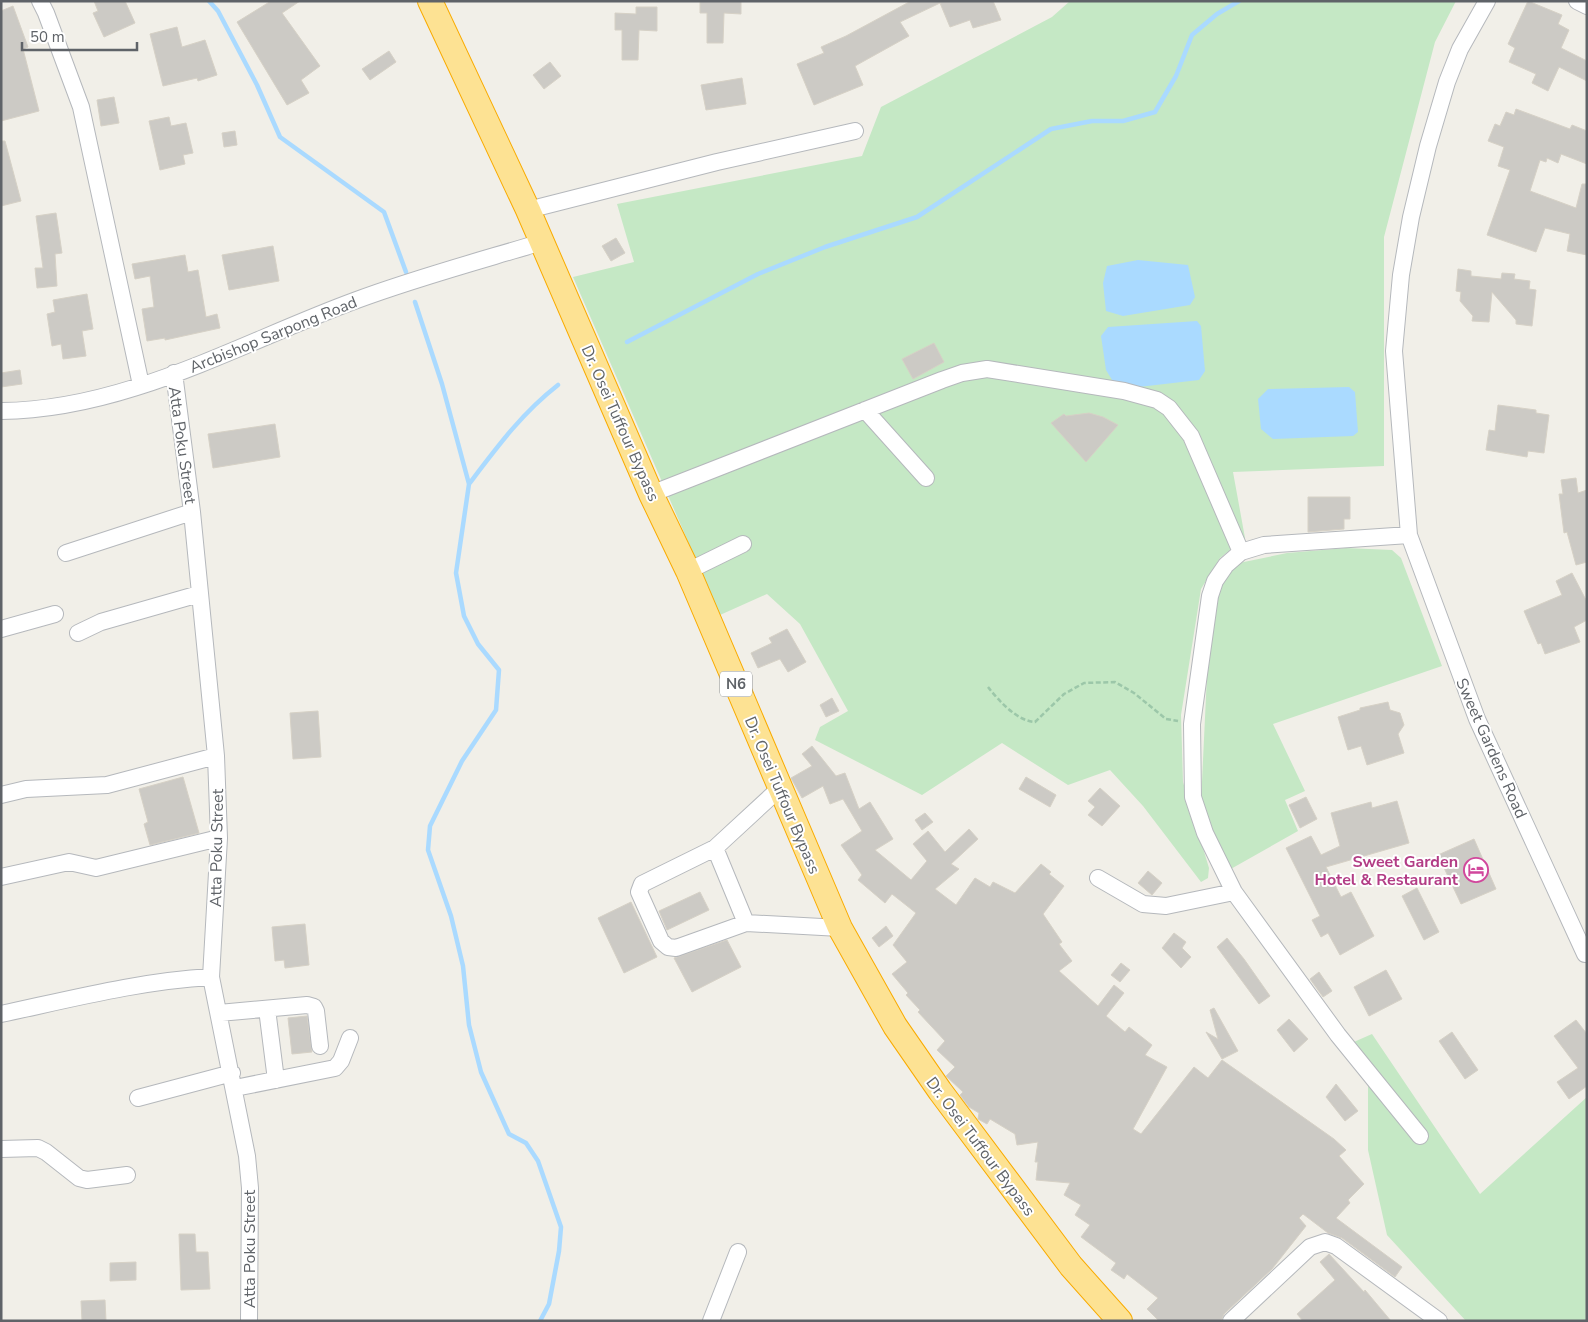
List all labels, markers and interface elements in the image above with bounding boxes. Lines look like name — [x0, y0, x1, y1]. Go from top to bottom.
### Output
scale bar — [22, 20, 138, 52]
text: 50 m — [30, 27, 65, 47]
street label: Arcbishop Sarpong Road — [186, 291, 360, 379]
street label: Dr. Osei Tuffour Bypass — [576, 342, 664, 505]
street label: Atta Poku Street — [163, 385, 201, 506]
road number: N6 — [720, 672, 752, 696]
street label: Sweet Gardens Road — [1450, 675, 1532, 822]
street label: Dr. Osei Tuffour Bypass — [739, 713, 825, 877]
street label: Atta Poku Street — [205, 788, 229, 907]
place label: Sweet Garden Hotel & Restaurant — [1315, 851, 1459, 891]
hotel icon: Sweet Garden Hotel & Restaurant — [1463, 857, 1489, 883]
street label: Dr. Osei Tuffour Bypass — [921, 1073, 1040, 1221]
street label: Atta Poku Street — [239, 1189, 261, 1308]

